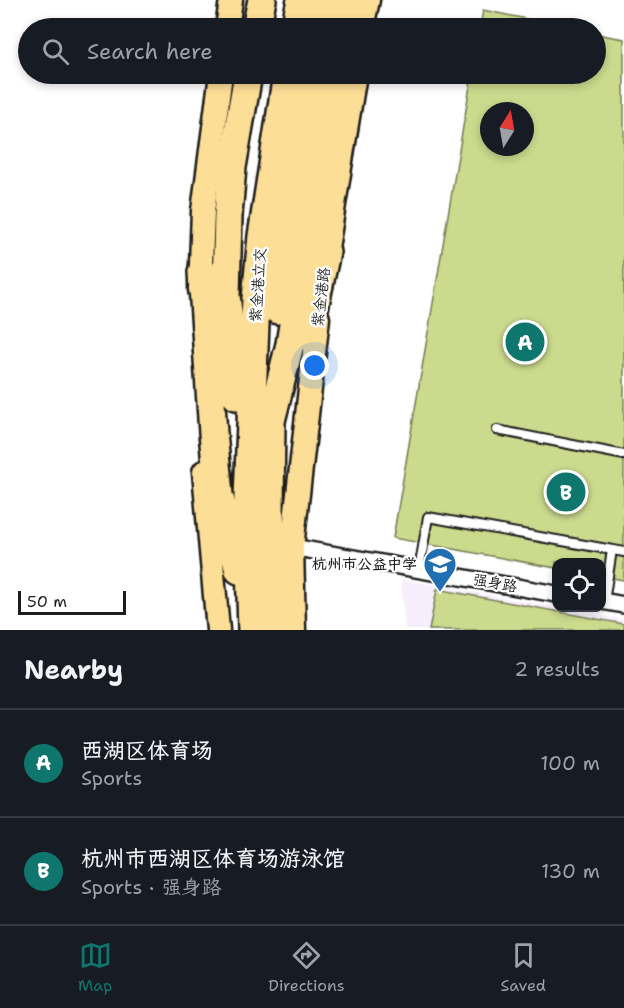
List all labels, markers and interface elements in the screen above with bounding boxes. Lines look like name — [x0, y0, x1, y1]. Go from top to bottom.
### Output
search box — [18, 18, 606, 84]
icon: search — [39, 35, 72, 68]
text: Search here — [87, 37, 213, 66]
north arrow — [480, 102, 534, 156]
street label: 紫金港立交 — [245, 247, 271, 323]
street label: 紫金港路 — [307, 266, 335, 328]
pin: A — [506, 320, 544, 364]
your location — [300, 351, 329, 380]
pin: B — [546, 470, 586, 514]
school or university icon: 杭州市公益中学 — [422, 546, 458, 593]
place label: 杭州市公益中学 — [312, 554, 417, 574]
map controls — [552, 558, 606, 612]
button: locate — [552, 558, 606, 612]
street label: 强身路 — [471, 569, 519, 597]
scale bar — [18, 588, 126, 616]
text: 50 m — [27, 591, 67, 612]
text: Nearby — [24, 652, 123, 687]
text: 2 results — [514, 656, 600, 682]
text: 西湖区体育场 — [81, 736, 213, 765]
text: A — [36, 750, 51, 776]
text: 100 m — [540, 750, 600, 776]
text: Sports — [81, 765, 142, 791]
text: 杭州市西湖区体育场游泳馆 — [81, 844, 345, 873]
text: B — [37, 858, 50, 884]
text: 130 m — [541, 858, 600, 884]
text: Sports · 强身路 — [81, 874, 222, 900]
tab: Map — [78, 939, 112, 996]
tab: Directions — [268, 939, 345, 996]
tab: Saved — [501, 939, 546, 996]

